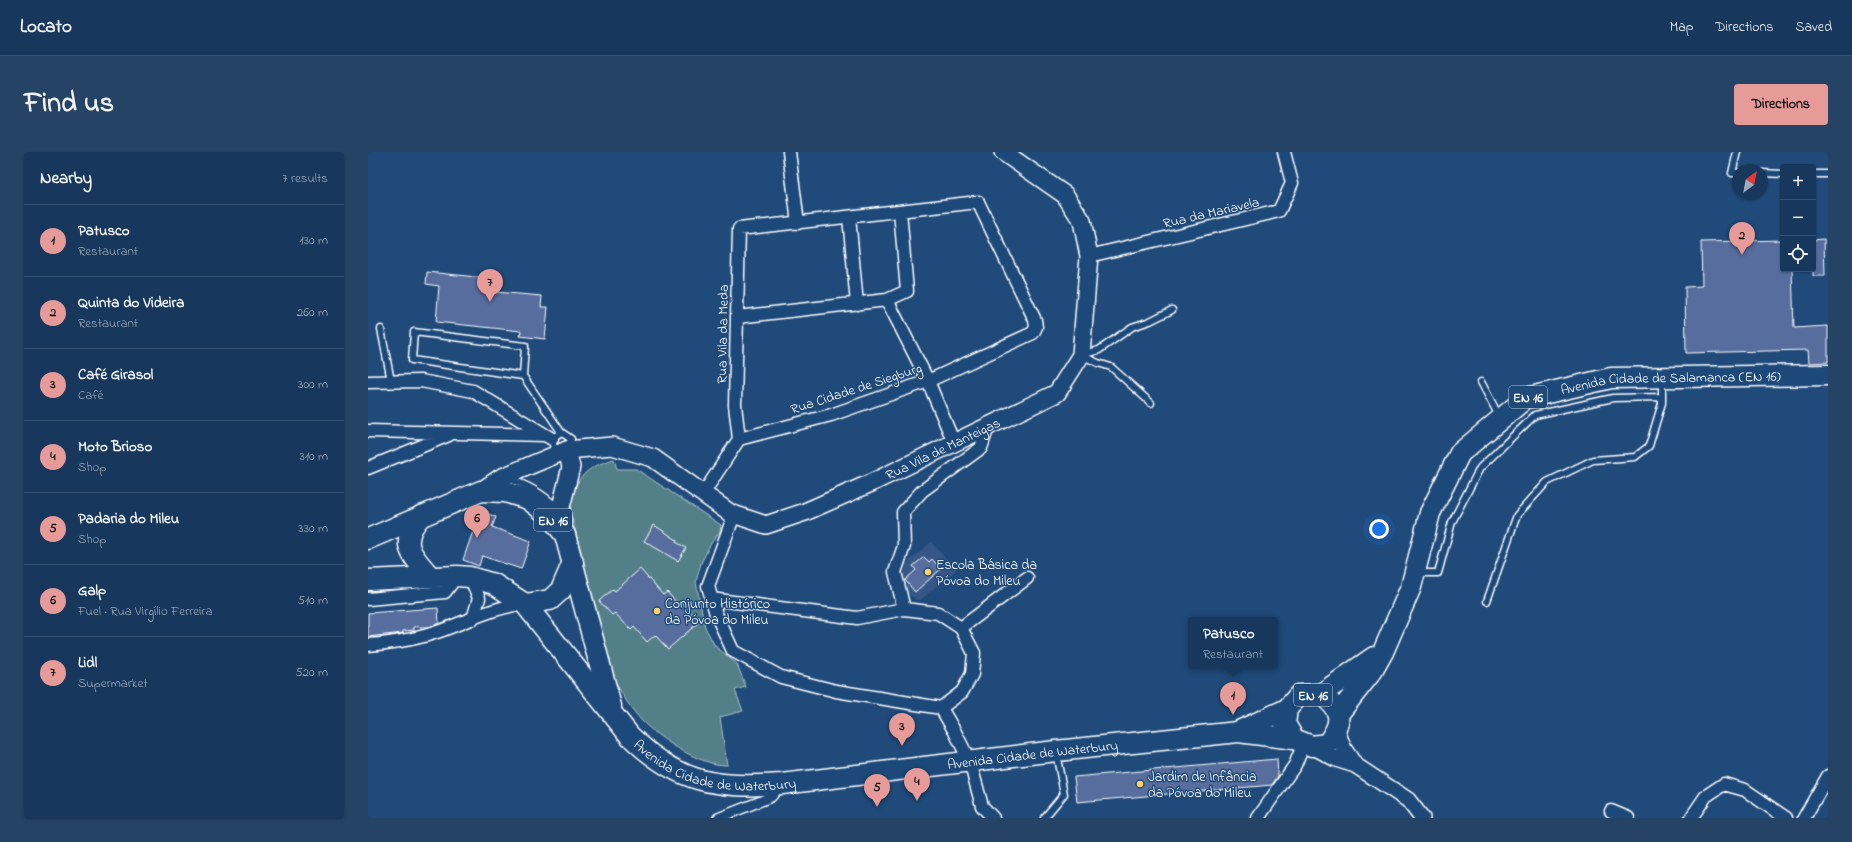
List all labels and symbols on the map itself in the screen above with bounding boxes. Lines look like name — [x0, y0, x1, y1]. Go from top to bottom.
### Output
north arrow — [1732, 164, 1768, 200]
street label: Rua da Mariavela — [1161, 192, 1262, 235]
pin: 2 — [1729, 222, 1755, 255]
pin: 7 — [477, 269, 503, 302]
street label: Rua Vila da Meda — [712, 284, 735, 384]
street label: Rua Cidade de Siegburg — [788, 358, 925, 422]
street label: Avenida Cidade de Salamanca (EN 16) — [1559, 367, 1781, 401]
road number: EN 16 — [1509, 386, 1547, 408]
street label: Rua Vila de Manteigas — [882, 413, 1004, 486]
pin: 6 — [464, 505, 490, 538]
road number: EN 16 — [534, 509, 572, 531]
your location — [1369, 519, 1389, 539]
place label: Escola Básica da Póvoa do Mileu — [936, 555, 1037, 592]
marker: Escola Básica da Póvoa do Mileu — [923, 567, 933, 577]
place label: Conjunto Histórico da Póvoa do Mileu — [665, 594, 770, 631]
marker: Conjunto Histórico da Póvoa do Mileu — [652, 606, 662, 616]
pin: 1 — [1220, 682, 1246, 715]
road number: EN 16 — [1294, 684, 1332, 706]
pin: 3 — [889, 713, 915, 746]
street label: Avenida Cidade de Waterbury — [628, 735, 798, 797]
street label: Avenida Cidade de Waterbury — [946, 736, 1119, 776]
place label: Jardim de Infância da Póvoa do Mileu — [1148, 767, 1257, 804]
pin: 4 — [904, 768, 930, 801]
pin: 5 — [864, 774, 890, 807]
marker: Jardim de Infância da Póvoa do Mileu — [1135, 779, 1145, 789]

